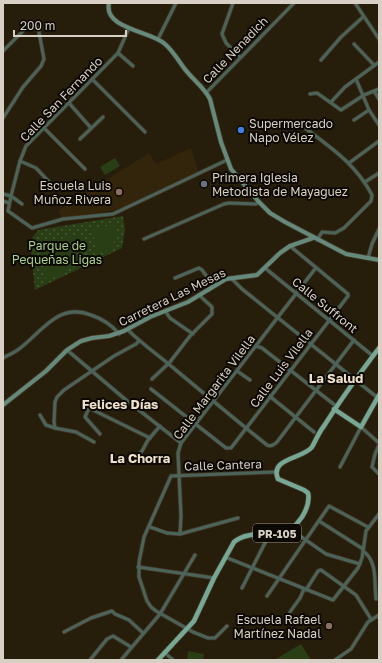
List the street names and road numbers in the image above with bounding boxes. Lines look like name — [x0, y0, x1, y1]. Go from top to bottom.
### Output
street label: Calle Nenadich — [199, 13, 271, 87]
street label: Calle San Fernando — [17, 53, 105, 145]
street label: Carretera Las Mesas — [116, 265, 228, 329]
street label: Calle Suffront — [289, 274, 361, 336]
street label: Calle Luis Vilella — [246, 325, 316, 411]
street label: Calle Margarita Vilella — [170, 332, 258, 442]
street label: Calle Cantera — [184, 456, 262, 474]
road number: PR-105 — [253, 524, 301, 542]

